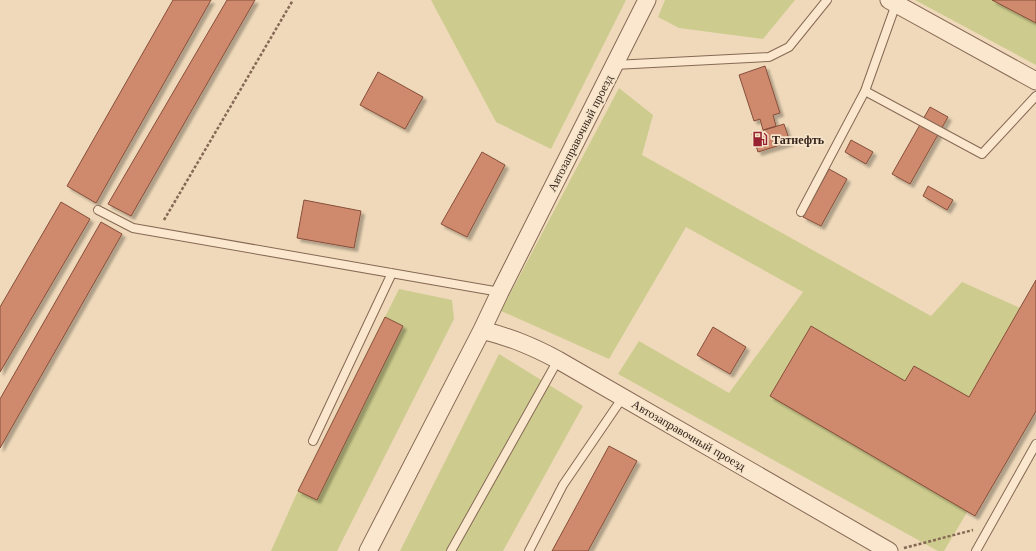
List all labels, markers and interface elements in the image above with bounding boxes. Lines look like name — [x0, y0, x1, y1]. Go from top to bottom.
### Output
street label: Автозаправочный проезд — [544, 72, 616, 194]
fuel station icon: Татнефть — [751, 130, 769, 148]
place label: Татнефть — [772, 132, 825, 147]
street label: Автозаправочный проезд — [629, 396, 749, 474]

